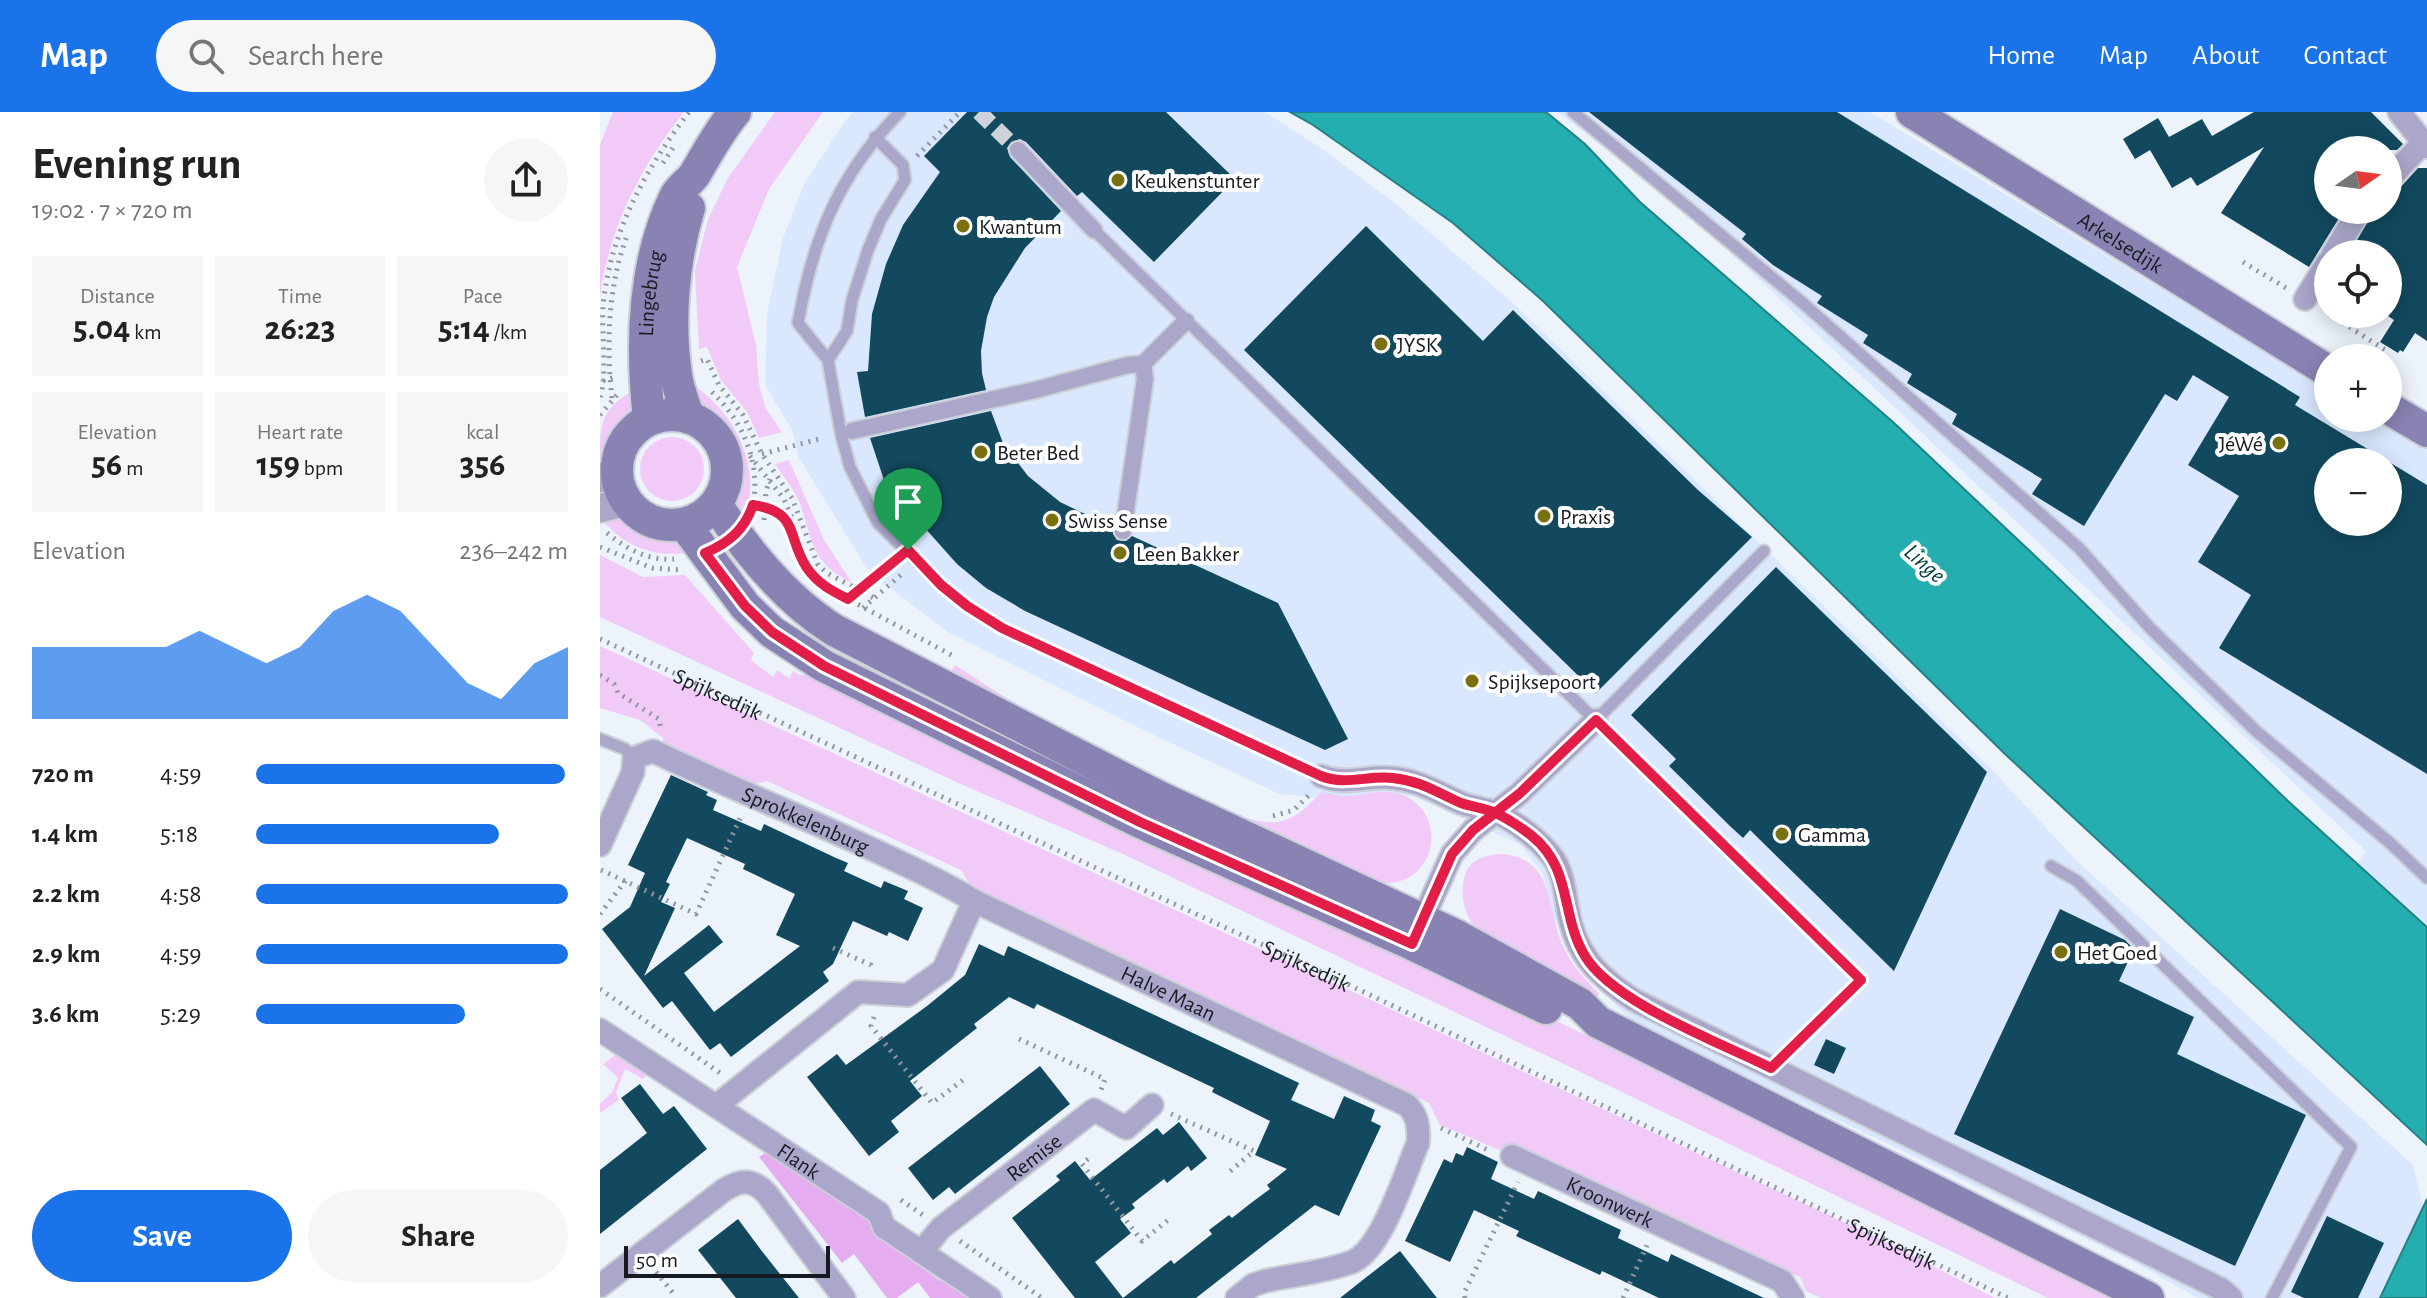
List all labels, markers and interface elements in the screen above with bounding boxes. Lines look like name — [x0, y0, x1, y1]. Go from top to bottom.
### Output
search box — [156, 20, 716, 92]
icon: search — [184, 34, 228, 78]
text: Map — [40, 37, 108, 75]
text: Search here — [248, 41, 384, 71]
text: Home — [1988, 42, 2055, 70]
text: Map — [2099, 42, 2148, 70]
text: About — [2192, 42, 2260, 70]
text: Contact — [2304, 42, 2387, 70]
north arrow — [2314, 136, 2402, 224]
map controls — [2314, 136, 2402, 536]
button: share — [484, 138, 568, 222]
text: Evening run — [32, 143, 241, 187]
place label: Keukenstunter — [1134, 170, 1260, 192]
marker: Keukenstunter — [1109, 171, 1127, 189]
text: 19:02 · 7 × 720 m — [32, 197, 193, 223]
street label: Arkelsedijk — [2074, 208, 2167, 278]
place label: Kwantum — [979, 216, 1062, 238]
marker: Kwantum — [954, 217, 972, 235]
button: locate — [2314, 240, 2402, 328]
street label: Lingebrug — [635, 248, 667, 337]
text: Distance — [80, 285, 155, 307]
text: Time — [278, 285, 322, 307]
text: Pace — [463, 285, 502, 307]
text: 5.04 — [73, 312, 130, 346]
text: 26:23 — [265, 312, 335, 346]
text: 5:14 — [438, 312, 490, 346]
text: km — [130, 321, 162, 343]
text: /km — [490, 321, 527, 343]
place label: JYSK — [1397, 334, 1439, 356]
marker: JYSK — [1372, 335, 1390, 353]
button: + — [2314, 344, 2402, 432]
text: Elevation — [78, 421, 157, 443]
text: Heart rate — [257, 421, 343, 443]
text: kcal — [466, 421, 499, 443]
place label: JéWé — [2219, 433, 2263, 455]
marker: JéWé — [2270, 434, 2288, 452]
place label: Beter Bed — [997, 442, 1079, 464]
marker: Beter Bed — [972, 443, 990, 461]
text: 56 — [91, 448, 122, 482]
text: 159 — [257, 448, 300, 482]
text: 356 — [460, 448, 506, 482]
button: − — [2314, 448, 2402, 536]
text: m — [122, 457, 144, 479]
text: bpm — [300, 457, 343, 479]
pin — [874, 468, 942, 550]
icon: arrive — [886, 480, 930, 524]
place label: Praxis — [1560, 506, 1611, 528]
marker: Praxis — [1535, 507, 1553, 525]
place label: Swiss Sense — [1068, 510, 1168, 532]
marker: Swiss Sense — [1043, 511, 1061, 529]
text: Elevation — [32, 538, 126, 564]
text: 236–242 m — [460, 538, 568, 564]
water label: Linge — [1899, 540, 1949, 588]
place label: Leen Bakker — [1136, 543, 1239, 565]
marker: Leen Bakker — [1111, 544, 1129, 562]
street label: Spijksedijk — [670, 665, 765, 724]
place label: Spijksepoort — [1488, 671, 1596, 693]
marker: Spijksepoort — [1463, 672, 1481, 690]
text: 720 m — [32, 761, 94, 787]
text: 4:59 — [160, 761, 202, 787]
street label: Sprokkelenburg — [739, 783, 873, 858]
text: 1.4 km — [32, 821, 98, 847]
text: 5:18 — [160, 821, 198, 847]
place label: Gamma — [1798, 824, 1866, 846]
marker: Gamma — [1773, 825, 1791, 843]
text: 2.2 km — [32, 881, 100, 907]
text: 4:58 — [160, 881, 202, 907]
street label: Spijksedijk — [1259, 936, 1353, 996]
text: 2.9 km — [32, 941, 101, 967]
text: 4:59 — [160, 941, 202, 967]
place label: Het Goed — [2077, 942, 2158, 964]
marker: Het Goed — [2052, 943, 2070, 961]
street label: Halve Maan — [1118, 962, 1219, 1025]
text: 3.6 km — [32, 1001, 100, 1027]
text: 5:29 — [160, 1001, 201, 1027]
street label: Remise — [1002, 1130, 1066, 1185]
street label: Flank — [773, 1139, 824, 1183]
street label: Kroonwerk — [1563, 1173, 1656, 1232]
button: Save — [32, 1190, 292, 1282]
button: Share — [308, 1190, 568, 1282]
street label: Spijksedijk — [1844, 1214, 1938, 1274]
scale bar — [624, 1242, 830, 1278]
text: 50 m — [636, 1249, 678, 1271]

